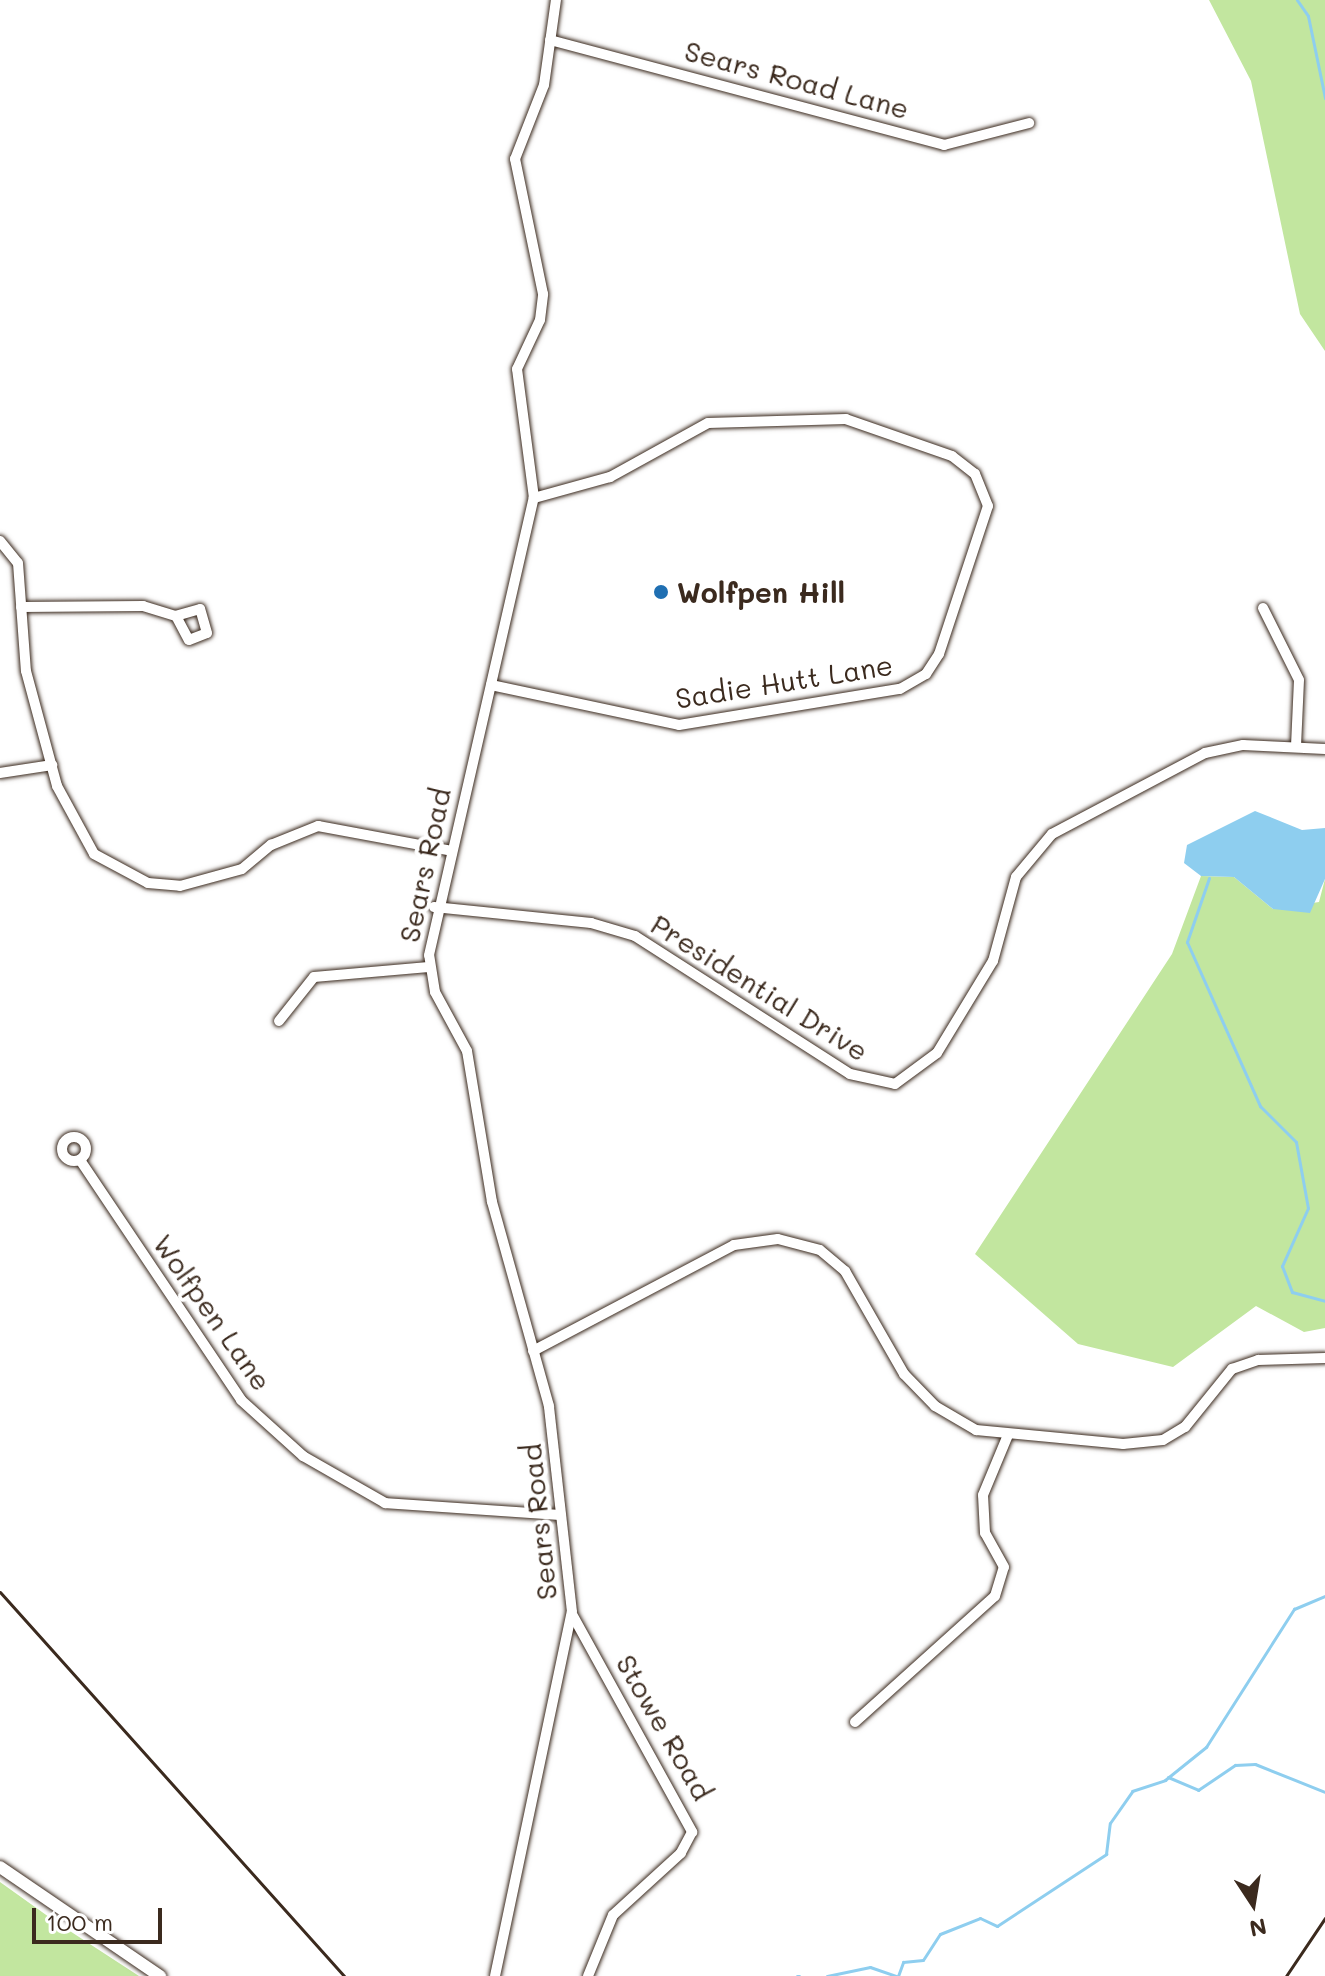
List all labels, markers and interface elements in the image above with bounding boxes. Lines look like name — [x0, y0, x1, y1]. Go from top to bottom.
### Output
street label: Sears Road Lane — [681, 33, 913, 125]
place label: Wolfpen Hill — [677, 575, 845, 609]
marker: Wolfpen Hill — [652, 583, 670, 601]
street label: Sadie Hutt Lane — [673, 647, 895, 715]
street label: Sears Road — [391, 785, 457, 945]
street label: Presidential Drive — [645, 907, 875, 1067]
street label: Wolfpen Lane — [147, 1227, 279, 1397]
street label: Sears Road — [513, 1442, 563, 1602]
street label: Stowe Road — [610, 1648, 720, 1806]
north arrow — [1213, 1864, 1293, 1944]
scale bar — [36, 1892, 166, 1942]
text: 100 m — [46, 1906, 113, 1937]
text: N — [1247, 1912, 1269, 1944]

